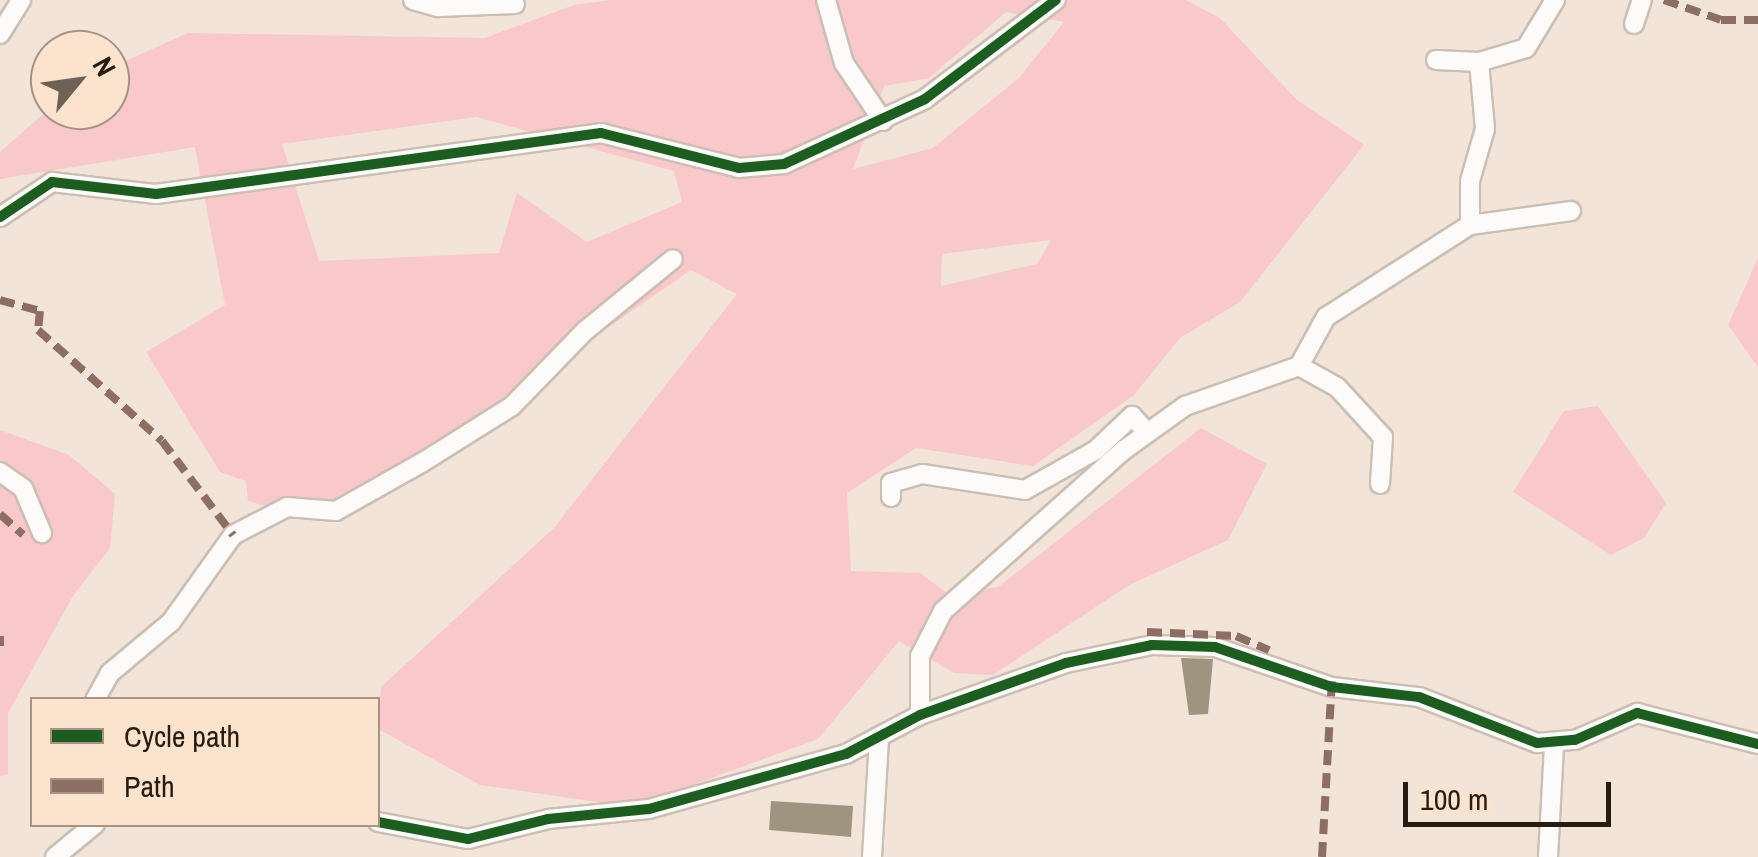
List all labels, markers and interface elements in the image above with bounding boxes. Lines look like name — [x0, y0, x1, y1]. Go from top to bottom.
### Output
north arrow — [30, 30, 130, 130]
text: N — [84, 50, 125, 83]
legend — [30, 697, 380, 827]
text: Cycle path — [124, 716, 240, 756]
scale bar — [1408, 762, 1616, 824]
text: Path — [124, 766, 175, 806]
text: 100 m — [1420, 779, 1488, 819]

